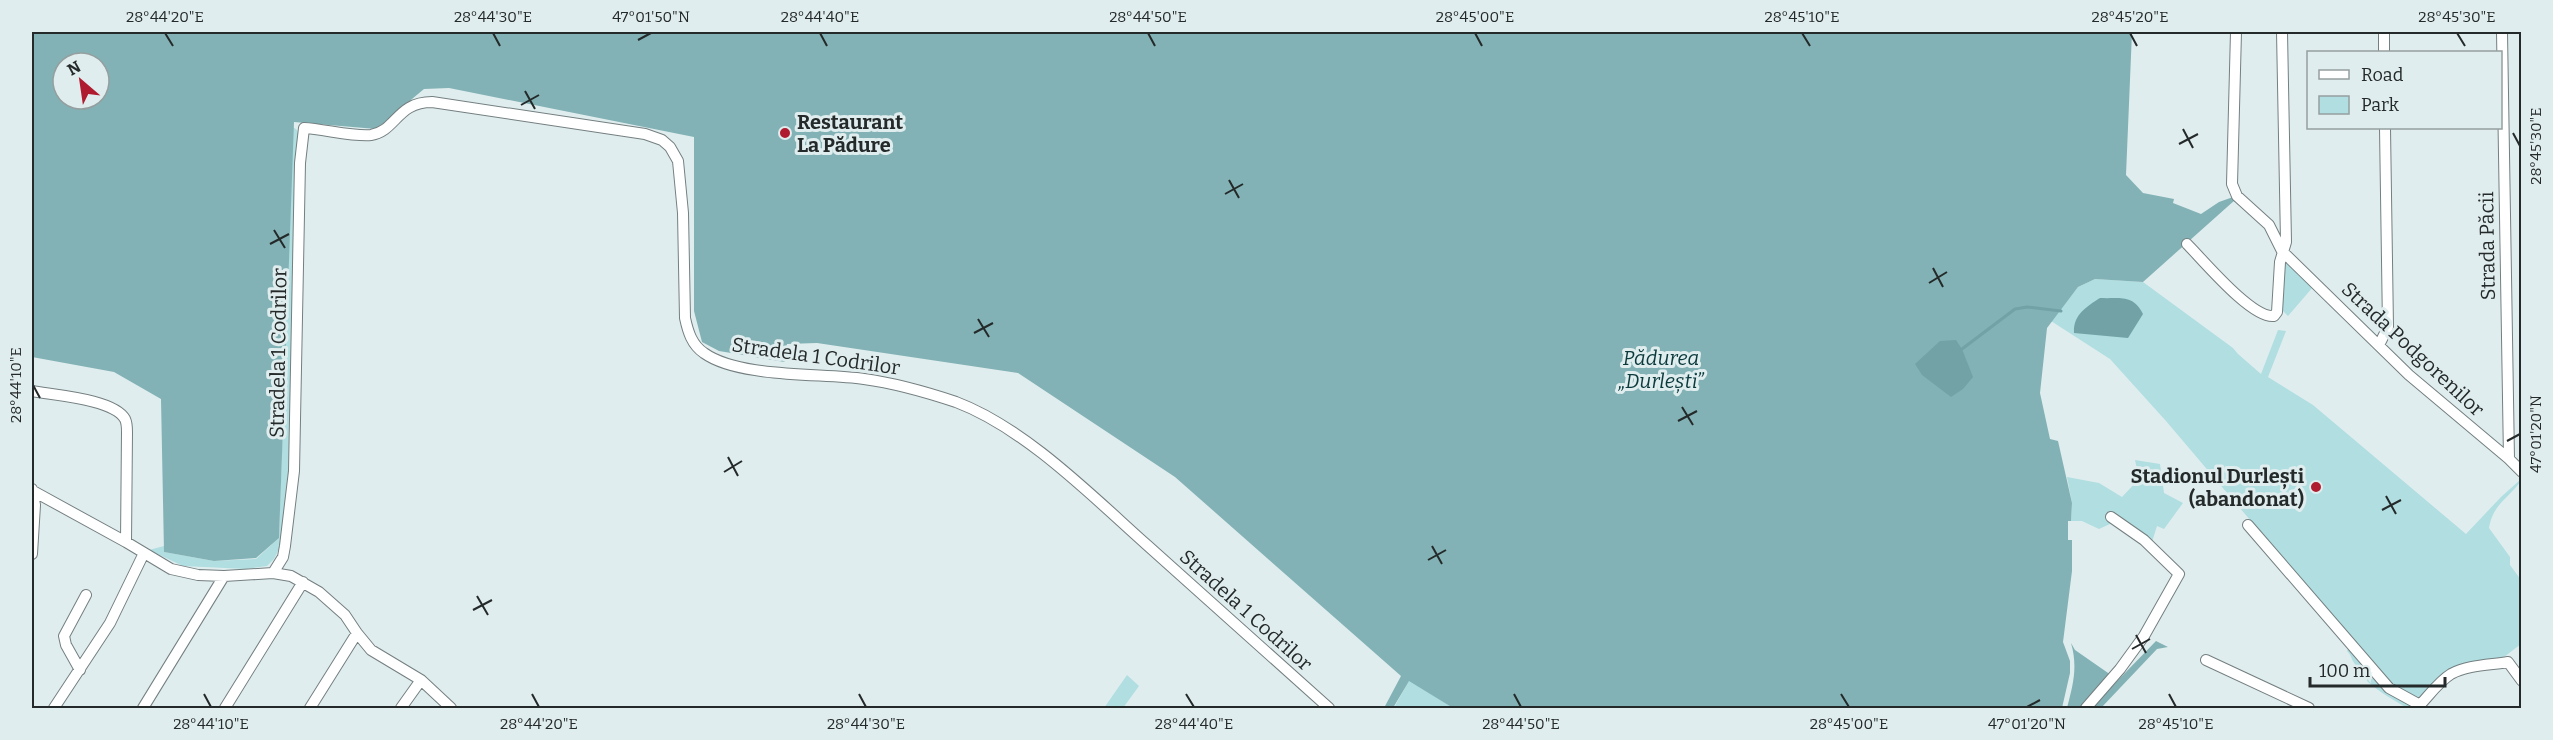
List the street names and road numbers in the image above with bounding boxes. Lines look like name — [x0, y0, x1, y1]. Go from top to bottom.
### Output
street label: Strada Păcii — [2474, 191, 2500, 301]
street label: Stradela 1 Codrilor — [265, 268, 291, 438]
street label: Strada Podgorenilor — [2337, 277, 2489, 421]
street label: Stradela 1 Codrilor — [730, 332, 902, 380]
street label: Stradela 1 Codrilor — [1175, 544, 1317, 676]

